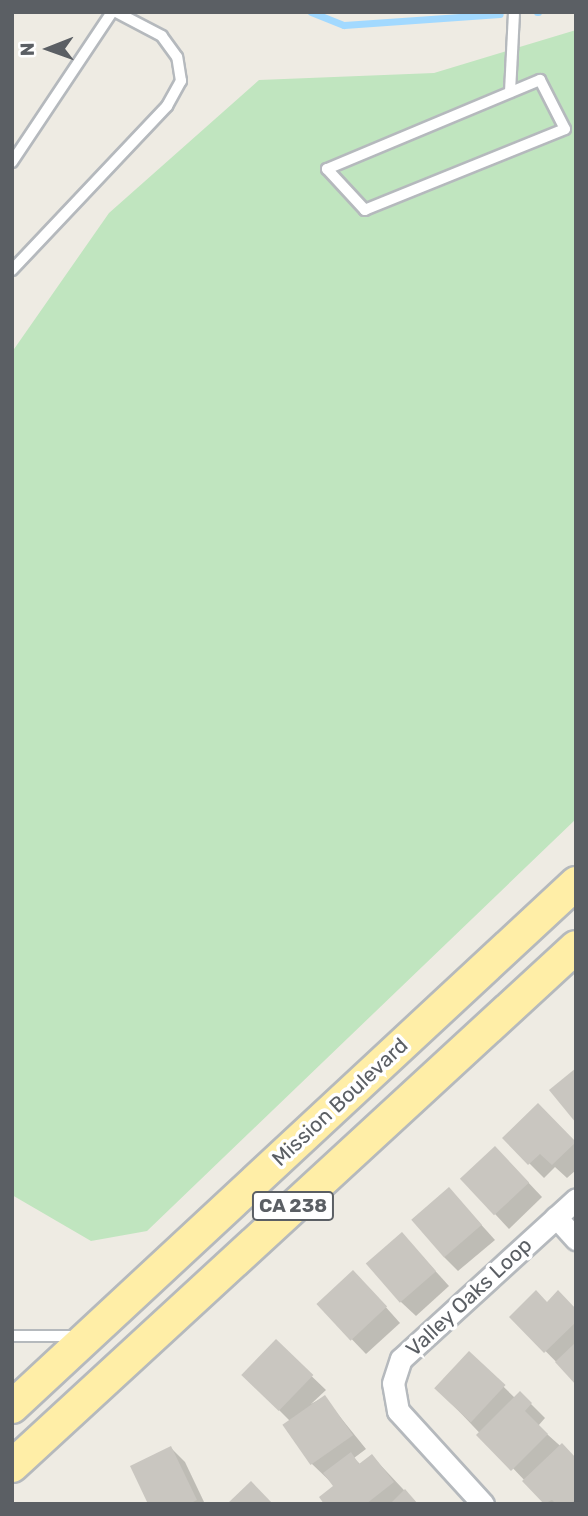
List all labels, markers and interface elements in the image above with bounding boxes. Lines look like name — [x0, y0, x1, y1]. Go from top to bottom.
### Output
north arrow — [14, 14, 84, 84]
text: N — [16, 42, 39, 56]
street label: Mission Boulevard — [267, 1033, 413, 1171]
road number: CA 238 — [251, 1190, 335, 1222]
street label: Valley Oaks Loop — [401, 1232, 537, 1362]

